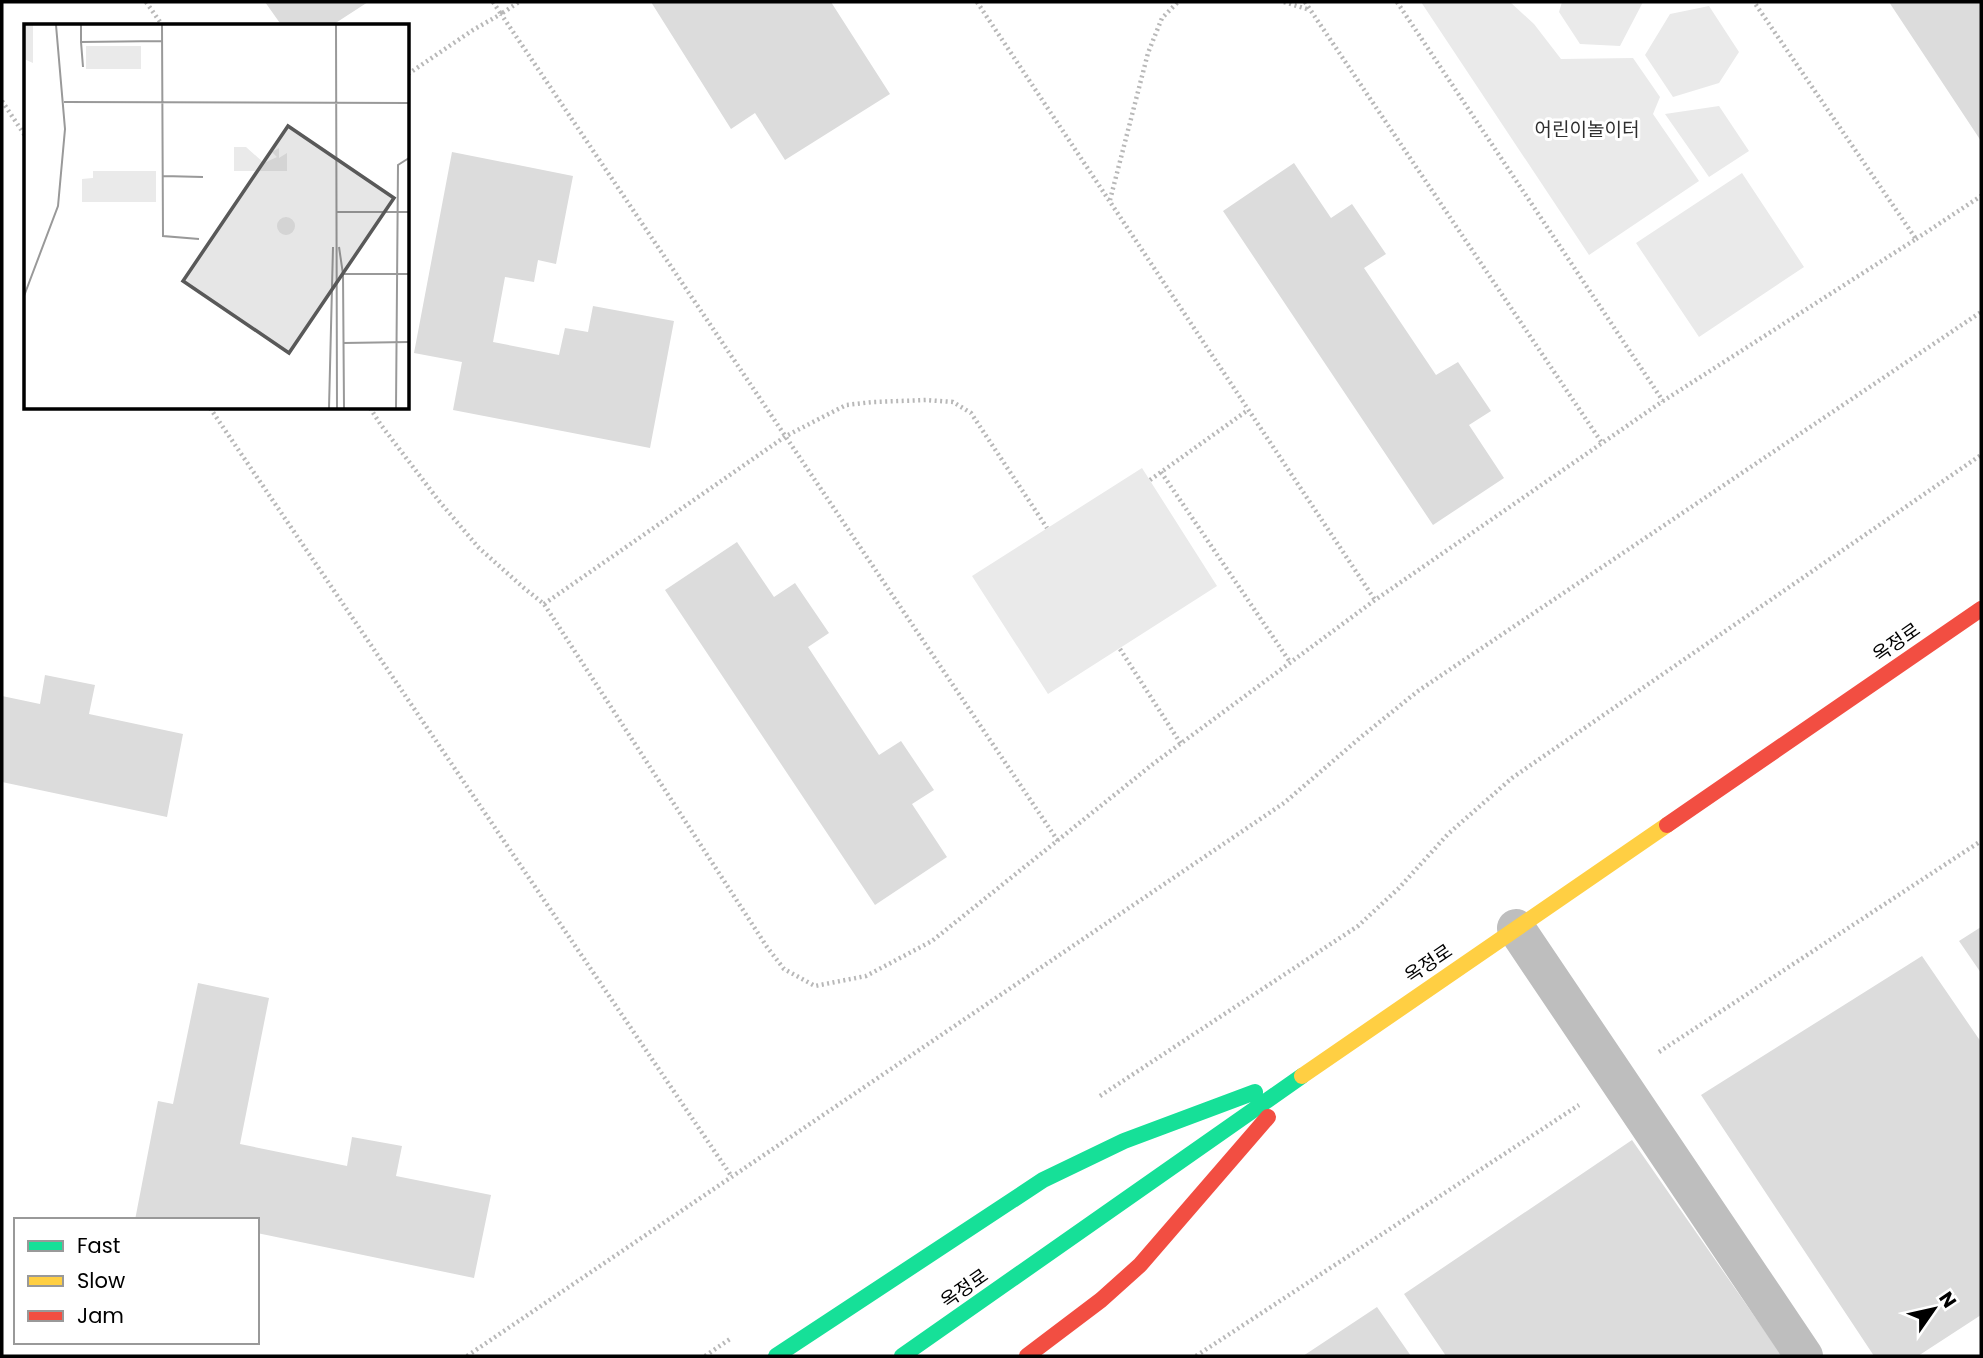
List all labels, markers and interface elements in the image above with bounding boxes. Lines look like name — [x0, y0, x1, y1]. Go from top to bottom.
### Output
inset map — [24, 24, 410, 410]
park label: 어린이놀이터 — [1535, 116, 1639, 143]
street label: 옥정로 — [1867, 616, 1926, 669]
street label: 옥정로 — [1399, 938, 1458, 989]
legend — [14, 1218, 259, 1344]
text: Fast — [77, 1231, 120, 1260]
street label: 옥정로 — [935, 1262, 994, 1315]
text: Slow — [77, 1266, 125, 1295]
north arrow — [1899, 1274, 1969, 1344]
text: N — [1932, 1286, 1963, 1313]
text: Jam — [77, 1301, 124, 1330]

